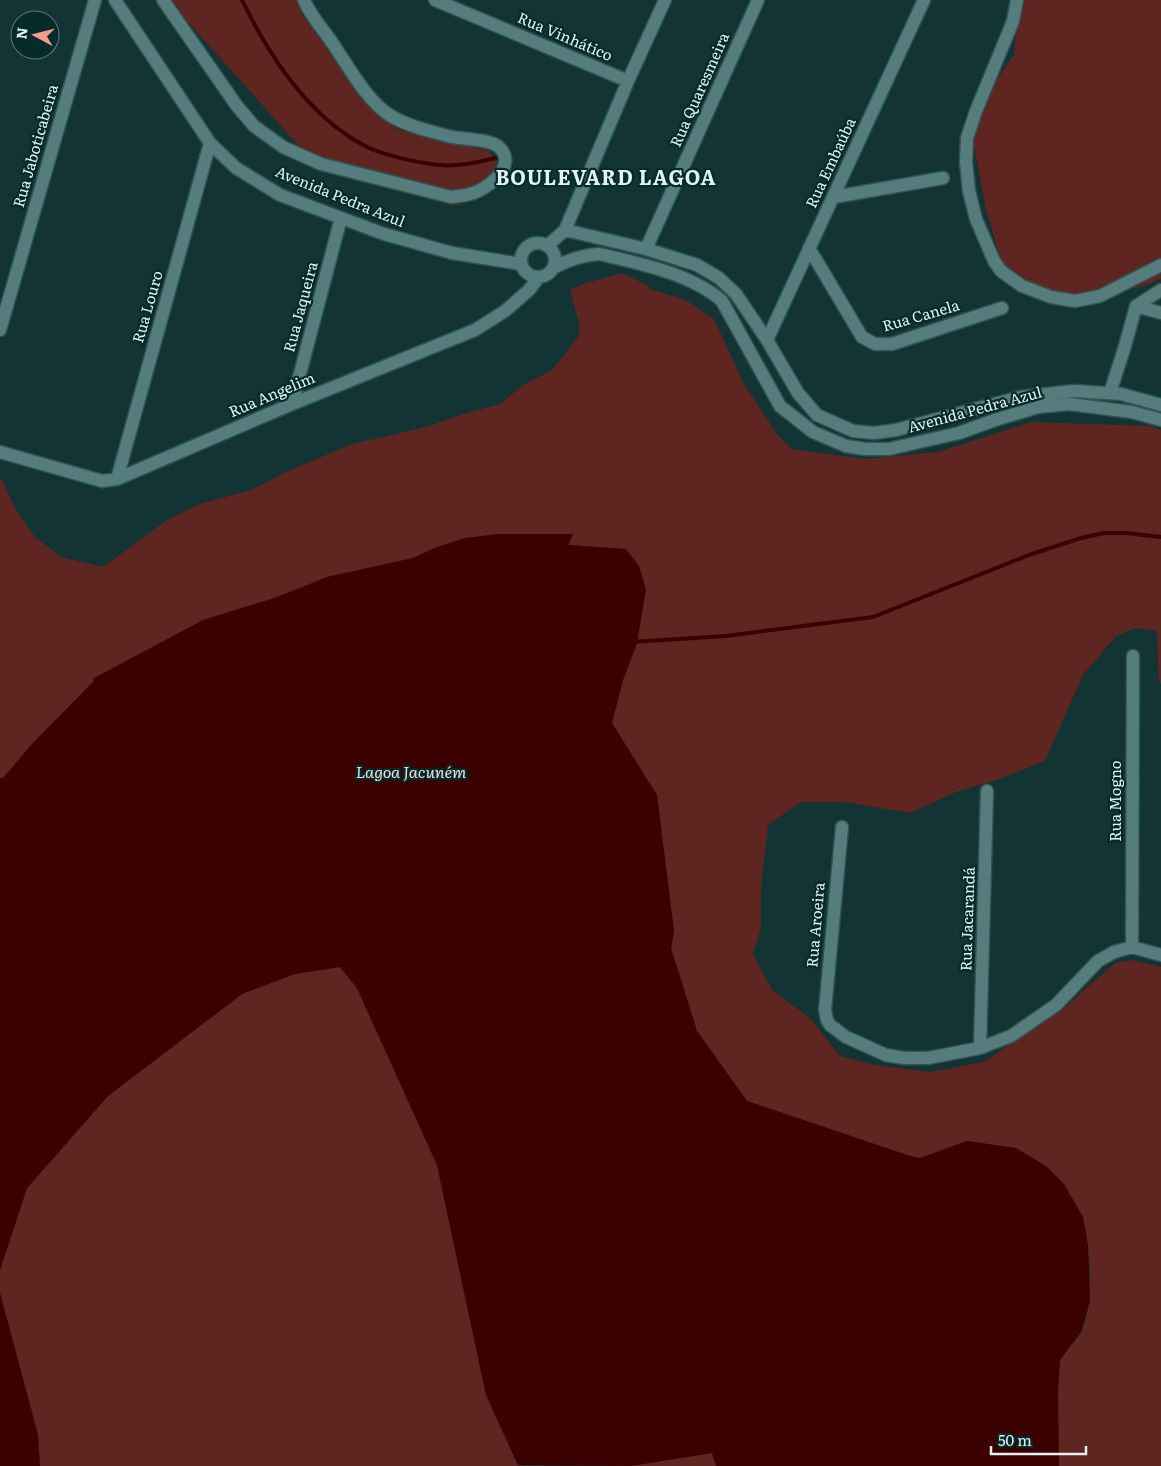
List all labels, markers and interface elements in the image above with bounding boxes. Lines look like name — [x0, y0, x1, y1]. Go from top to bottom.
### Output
street label: Rua Vinhático — [514, 5, 617, 66]
north arrow — [10, 10, 60, 60]
text: N — [10, 26, 32, 40]
street label: Rua Quaresmeira — [663, 28, 735, 150]
street label: Rua Jaboticabeira — [6, 80, 63, 210]
street label: Rua Embaúba — [799, 112, 861, 211]
street label: Avenida Pedra Azul — [272, 159, 409, 232]
district label: BOULEVARD LAGOA — [495, 161, 717, 191]
street label: Rua Jaqueira — [276, 258, 323, 354]
street label: Rua Louro — [125, 267, 168, 345]
street label: Rua Canela — [879, 292, 963, 337]
street label: Rua Angelim — [225, 365, 319, 422]
street label: Avenida Pedra Azul — [905, 380, 1044, 438]
water label: Lagoa Jacuném — [356, 759, 466, 783]
street label: Rua Mogno — [1103, 760, 1126, 842]
street label: Rua Jacarandá — [953, 866, 980, 971]
street label: Rua Aroeira — [799, 881, 830, 968]
scale bar — [991, 1424, 1086, 1456]
text: 50 m — [998, 1428, 1032, 1451]

